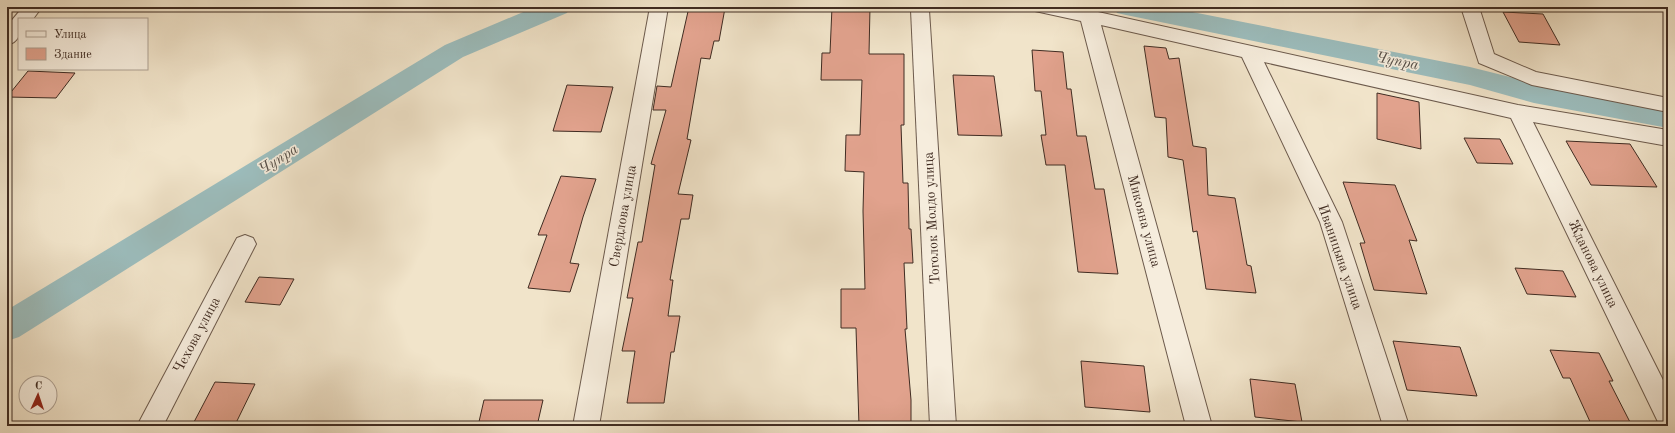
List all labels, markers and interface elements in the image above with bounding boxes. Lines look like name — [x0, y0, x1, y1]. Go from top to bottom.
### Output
legend — [18, 18, 148, 70]
text: Улица — [54, 29, 87, 41]
text: Здание — [54, 49, 92, 61]
water label: Чупра — [1374, 51, 1420, 73]
water label: Чупра — [257, 142, 301, 178]
street label: Тоголок Молдо улица — [922, 151, 942, 285]
street label: Свердлова улица — [607, 164, 639, 268]
street label: Микояна улица — [1125, 173, 1163, 269]
street label: Иваницына улица — [1315, 203, 1365, 311]
street label: Жданова улица — [1566, 218, 1620, 310]
street label: Чехова улица — [171, 295, 223, 375]
north arrow — [18, 375, 58, 415]
text: С — [35, 381, 42, 392]

